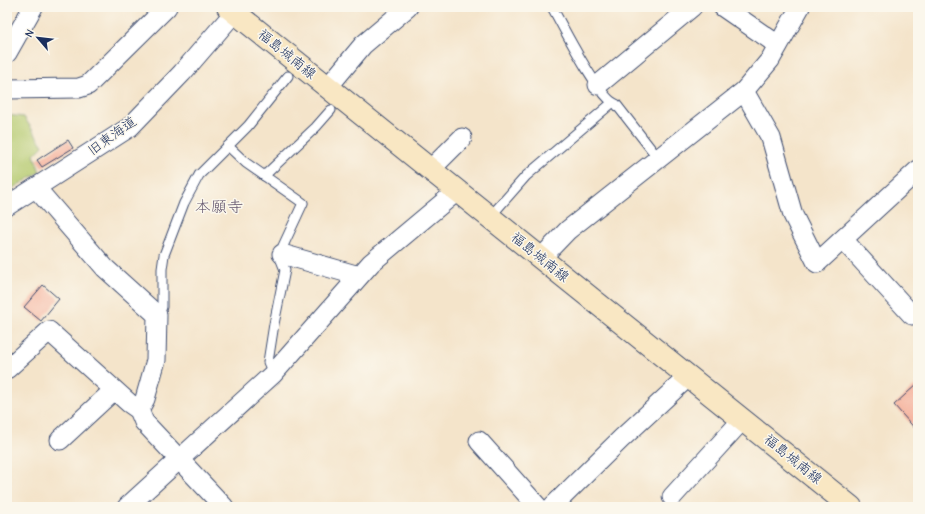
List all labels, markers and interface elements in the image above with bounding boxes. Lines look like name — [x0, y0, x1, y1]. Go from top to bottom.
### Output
north arrow — [18, 18, 58, 58]
street label: 福島城南線 — [254, 25, 320, 83]
text: N — [22, 27, 37, 40]
street label: 旧東海道 — [84, 113, 140, 159]
district label: 本願寺 — [195, 198, 243, 216]
street label: 福島城南線 — [507, 228, 573, 286]
street label: 福島城南線 — [760, 430, 826, 488]

